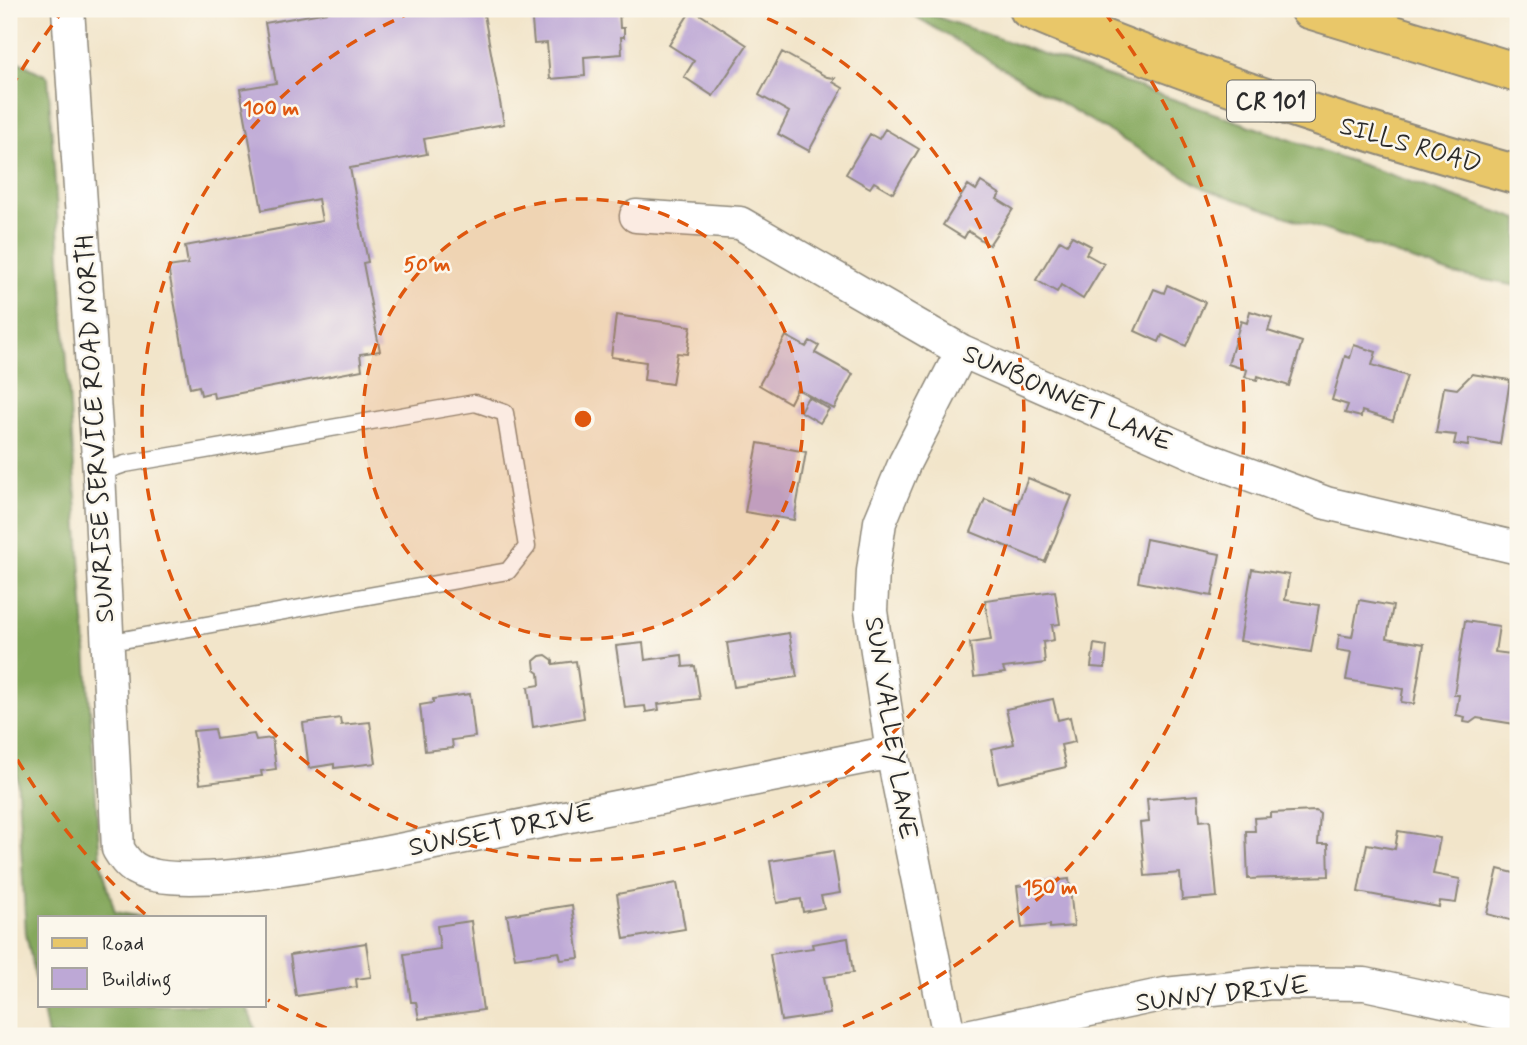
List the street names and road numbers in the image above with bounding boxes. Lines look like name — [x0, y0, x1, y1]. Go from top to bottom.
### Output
road number: CR 101 — [1227, 80, 1315, 122]
street label: SILLS ROAD — [1336, 109, 1485, 182]
street label: SUNRISE SERVICE ROAD NORTH — [69, 234, 123, 624]
street label: SUNBONNET LANE — [957, 337, 1177, 460]
street label: SUN VALLEY LANE — [856, 614, 924, 842]
street label: SUNSET DRIVE — [406, 796, 597, 866]
street label: SUNNY DRIVE — [1134, 969, 1310, 1021]

